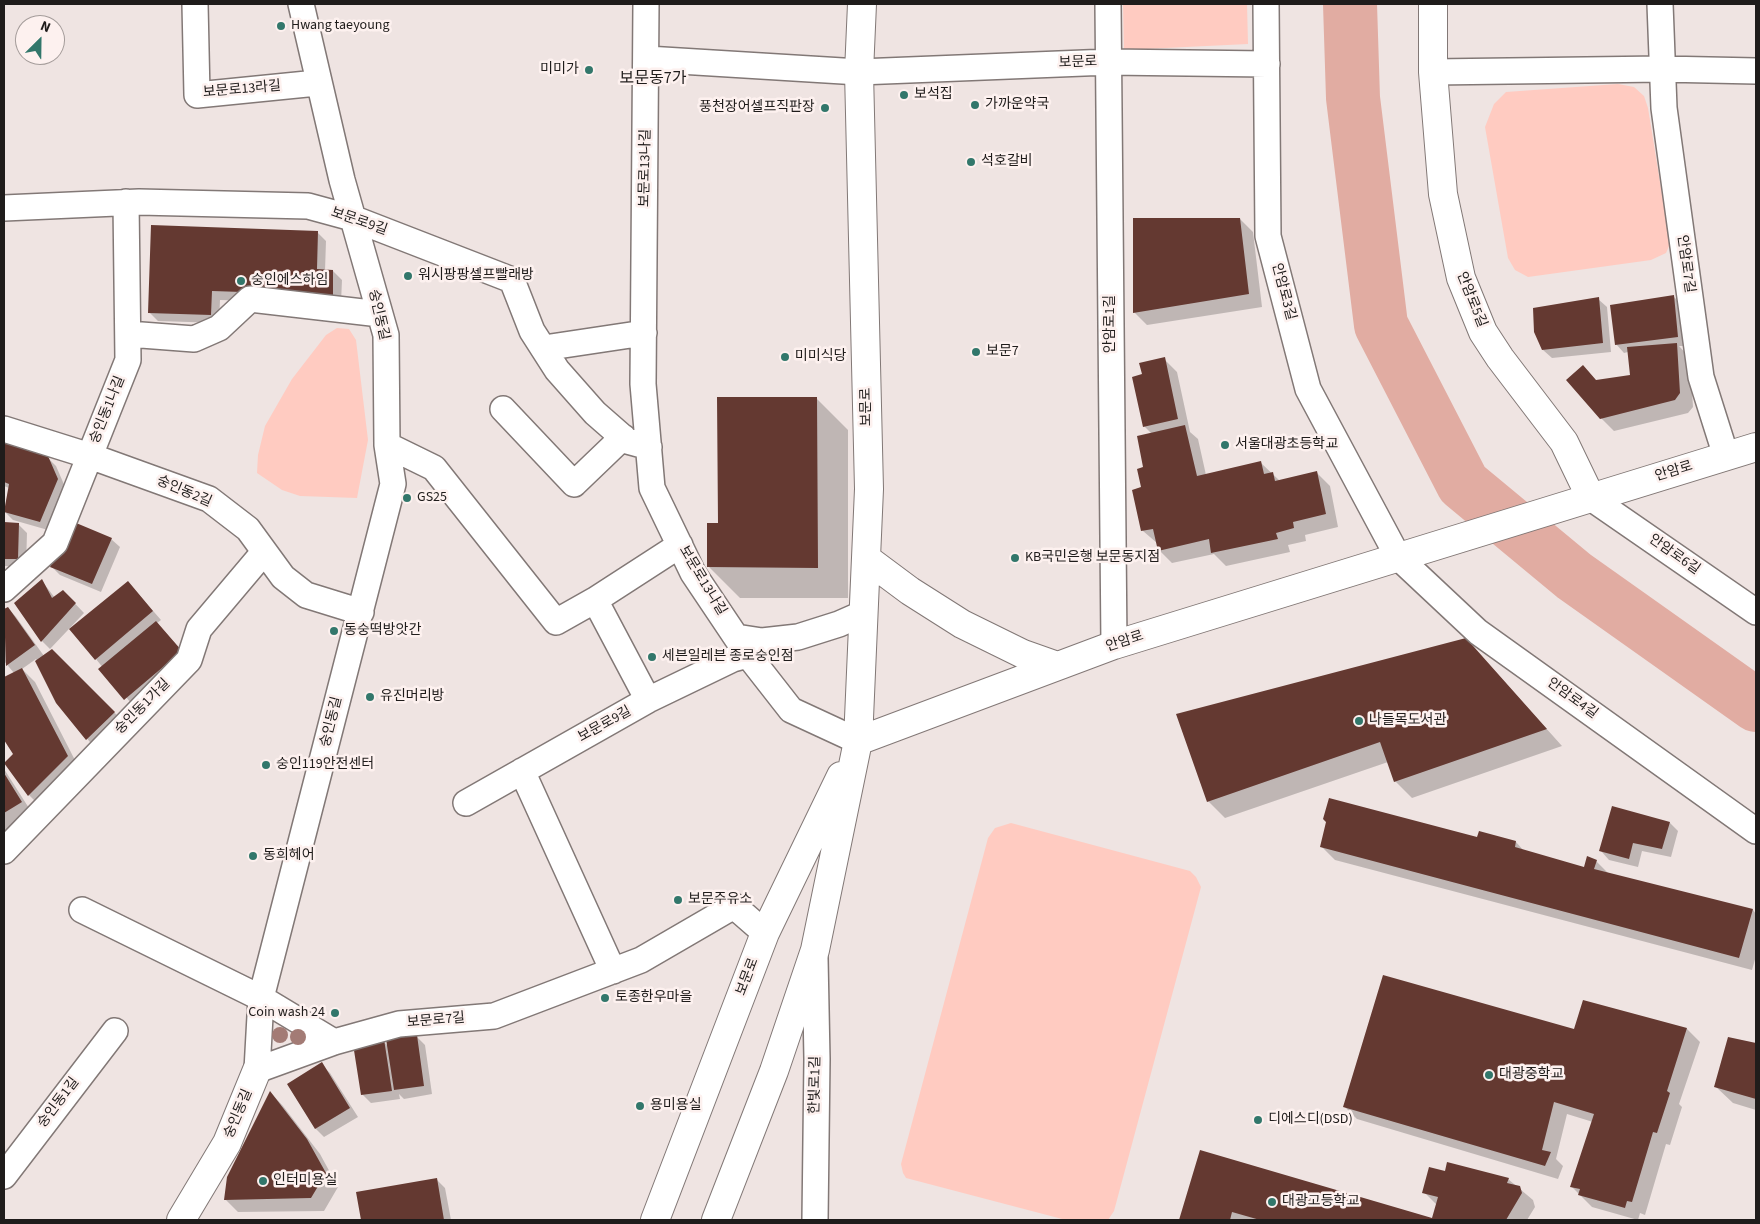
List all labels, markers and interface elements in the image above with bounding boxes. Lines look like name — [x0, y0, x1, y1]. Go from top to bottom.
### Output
north arrow — [15, 15, 65, 65]
text: N — [37, 16, 54, 38]
place label: Hwang taeyoung — [291, 18, 390, 34]
marker: Hwang taeyoung — [275, 20, 287, 32]
street label: 보문로 — [1058, 54, 1098, 72]
place label: 미미가 — [540, 62, 579, 78]
marker: 미미가 — [583, 64, 595, 76]
district label: 보문동7가 — [620, 69, 686, 89]
street label: 보문로13라길 — [202, 78, 282, 102]
place label: 보석집 — [914, 87, 953, 103]
marker: 보석집 — [898, 89, 910, 101]
place label: 가까운약국 — [985, 97, 1049, 113]
marker: 가까운약국 — [969, 99, 981, 111]
place label: 풍천장어셀프직판장 — [699, 100, 815, 116]
marker: 풍천장어셀프직판장 — [819, 102, 831, 114]
street label: 보문로13나길 — [637, 129, 655, 207]
place label: 석호갈비 — [981, 154, 1033, 170]
marker: 석호갈비 — [965, 156, 977, 168]
street label: 보문로9길 — [329, 205, 389, 239]
street label: 안암로7길 — [1673, 234, 1697, 294]
street label: 안암로3길 — [1267, 262, 1299, 322]
place label: 워시팡팡셀프빨래방 — [418, 268, 534, 284]
marker: 워시팡팡셀프빨래방 — [402, 270, 414, 282]
street label: 안암로5길 — [1452, 270, 1490, 330]
place label: 숭인에스하임 — [251, 273, 328, 289]
marker: 숭인에스하임 — [235, 275, 247, 287]
street label: 숭인동길 — [364, 288, 392, 342]
street label: 안암로1길 — [1103, 295, 1119, 353]
place label: 보문7 — [986, 344, 1019, 360]
marker: 보문7 — [970, 346, 982, 358]
place label: 미미식당 — [795, 349, 847, 365]
marker: 미미식당 — [779, 351, 791, 363]
street label: 숭인동1나길 — [87, 374, 129, 446]
street label: 보문로 — [858, 388, 876, 426]
place label: 서울대광초등학교 — [1235, 437, 1338, 453]
marker: 서울대광초등학교 — [1219, 439, 1231, 451]
street label: 안암로 — [1653, 458, 1695, 486]
street label: 숭인동2길 — [154, 473, 214, 511]
place label: GS25 — [417, 490, 447, 506]
marker: GS25 — [401, 492, 413, 504]
street label: 안암로6길 — [1645, 531, 1703, 579]
street label: 보문로13나길 — [675, 543, 729, 619]
place label: KB국민은행 보문동지점 — [1025, 550, 1160, 566]
marker: KB국민은행 보문동지점 — [1009, 552, 1021, 564]
place label: 동숭떡방앗간 — [344, 623, 421, 639]
marker: 동숭떡방앗간 — [328, 625, 340, 637]
street label: 안암로 — [1104, 628, 1146, 656]
place label: 세븐일레븐 종로숭인점 — [662, 649, 794, 665]
marker: 세븐일레븐 종로숭인점 — [646, 651, 658, 663]
street label: 안암로4길 — [1543, 675, 1601, 723]
street label: 숭인동1가길 — [112, 676, 174, 738]
place label: 유진머리방 — [380, 689, 444, 705]
marker: 유진머리방 — [364, 691, 376, 703]
street label: 숭인동길 — [318, 695, 346, 749]
street label: 보문로9길 — [575, 703, 635, 747]
place label: 나들목도서관 — [1369, 713, 1446, 729]
marker: 나들목도서관 — [1353, 715, 1365, 727]
place label: 숭인119안전센터 — [276, 757, 374, 773]
marker: 숭인119안전센터 — [260, 759, 272, 771]
place label: 동희헤어 — [263, 848, 315, 864]
marker: 동희헤어 — [247, 850, 259, 862]
place label: 보문주유소 — [688, 892, 752, 908]
marker: 보문주유소 — [672, 894, 684, 906]
street label: 보문로 — [733, 956, 763, 998]
place label: 토종한우마을 — [615, 990, 692, 1006]
marker: 토종한우마을 — [599, 992, 611, 1004]
place label: Coin wash 24 — [248, 1005, 325, 1021]
marker: Coin wash 24 — [329, 1007, 341, 1019]
street label: 보문로7길 — [406, 1010, 466, 1032]
street label: 한빛로1길 — [807, 1056, 825, 1114]
place label: 대광중학교 — [1499, 1067, 1563, 1083]
marker: 대광중학교 — [1483, 1069, 1495, 1081]
street label: 숭인동1길 — [35, 1075, 83, 1131]
street label: 숭인동길 — [221, 1087, 257, 1141]
place label: 용미용실 — [650, 1098, 702, 1114]
marker: 용미용실 — [634, 1100, 646, 1112]
place label: 디에스디(DSD) — [1268, 1112, 1353, 1128]
marker: 디에스디(DSD) — [1252, 1114, 1264, 1126]
place label: 인터미용실 — [273, 1173, 337, 1189]
marker: 인터미용실 — [257, 1175, 269, 1187]
place label: 대광고등학교 — [1282, 1194, 1359, 1210]
marker: 대광고등학교 — [1266, 1196, 1278, 1208]

